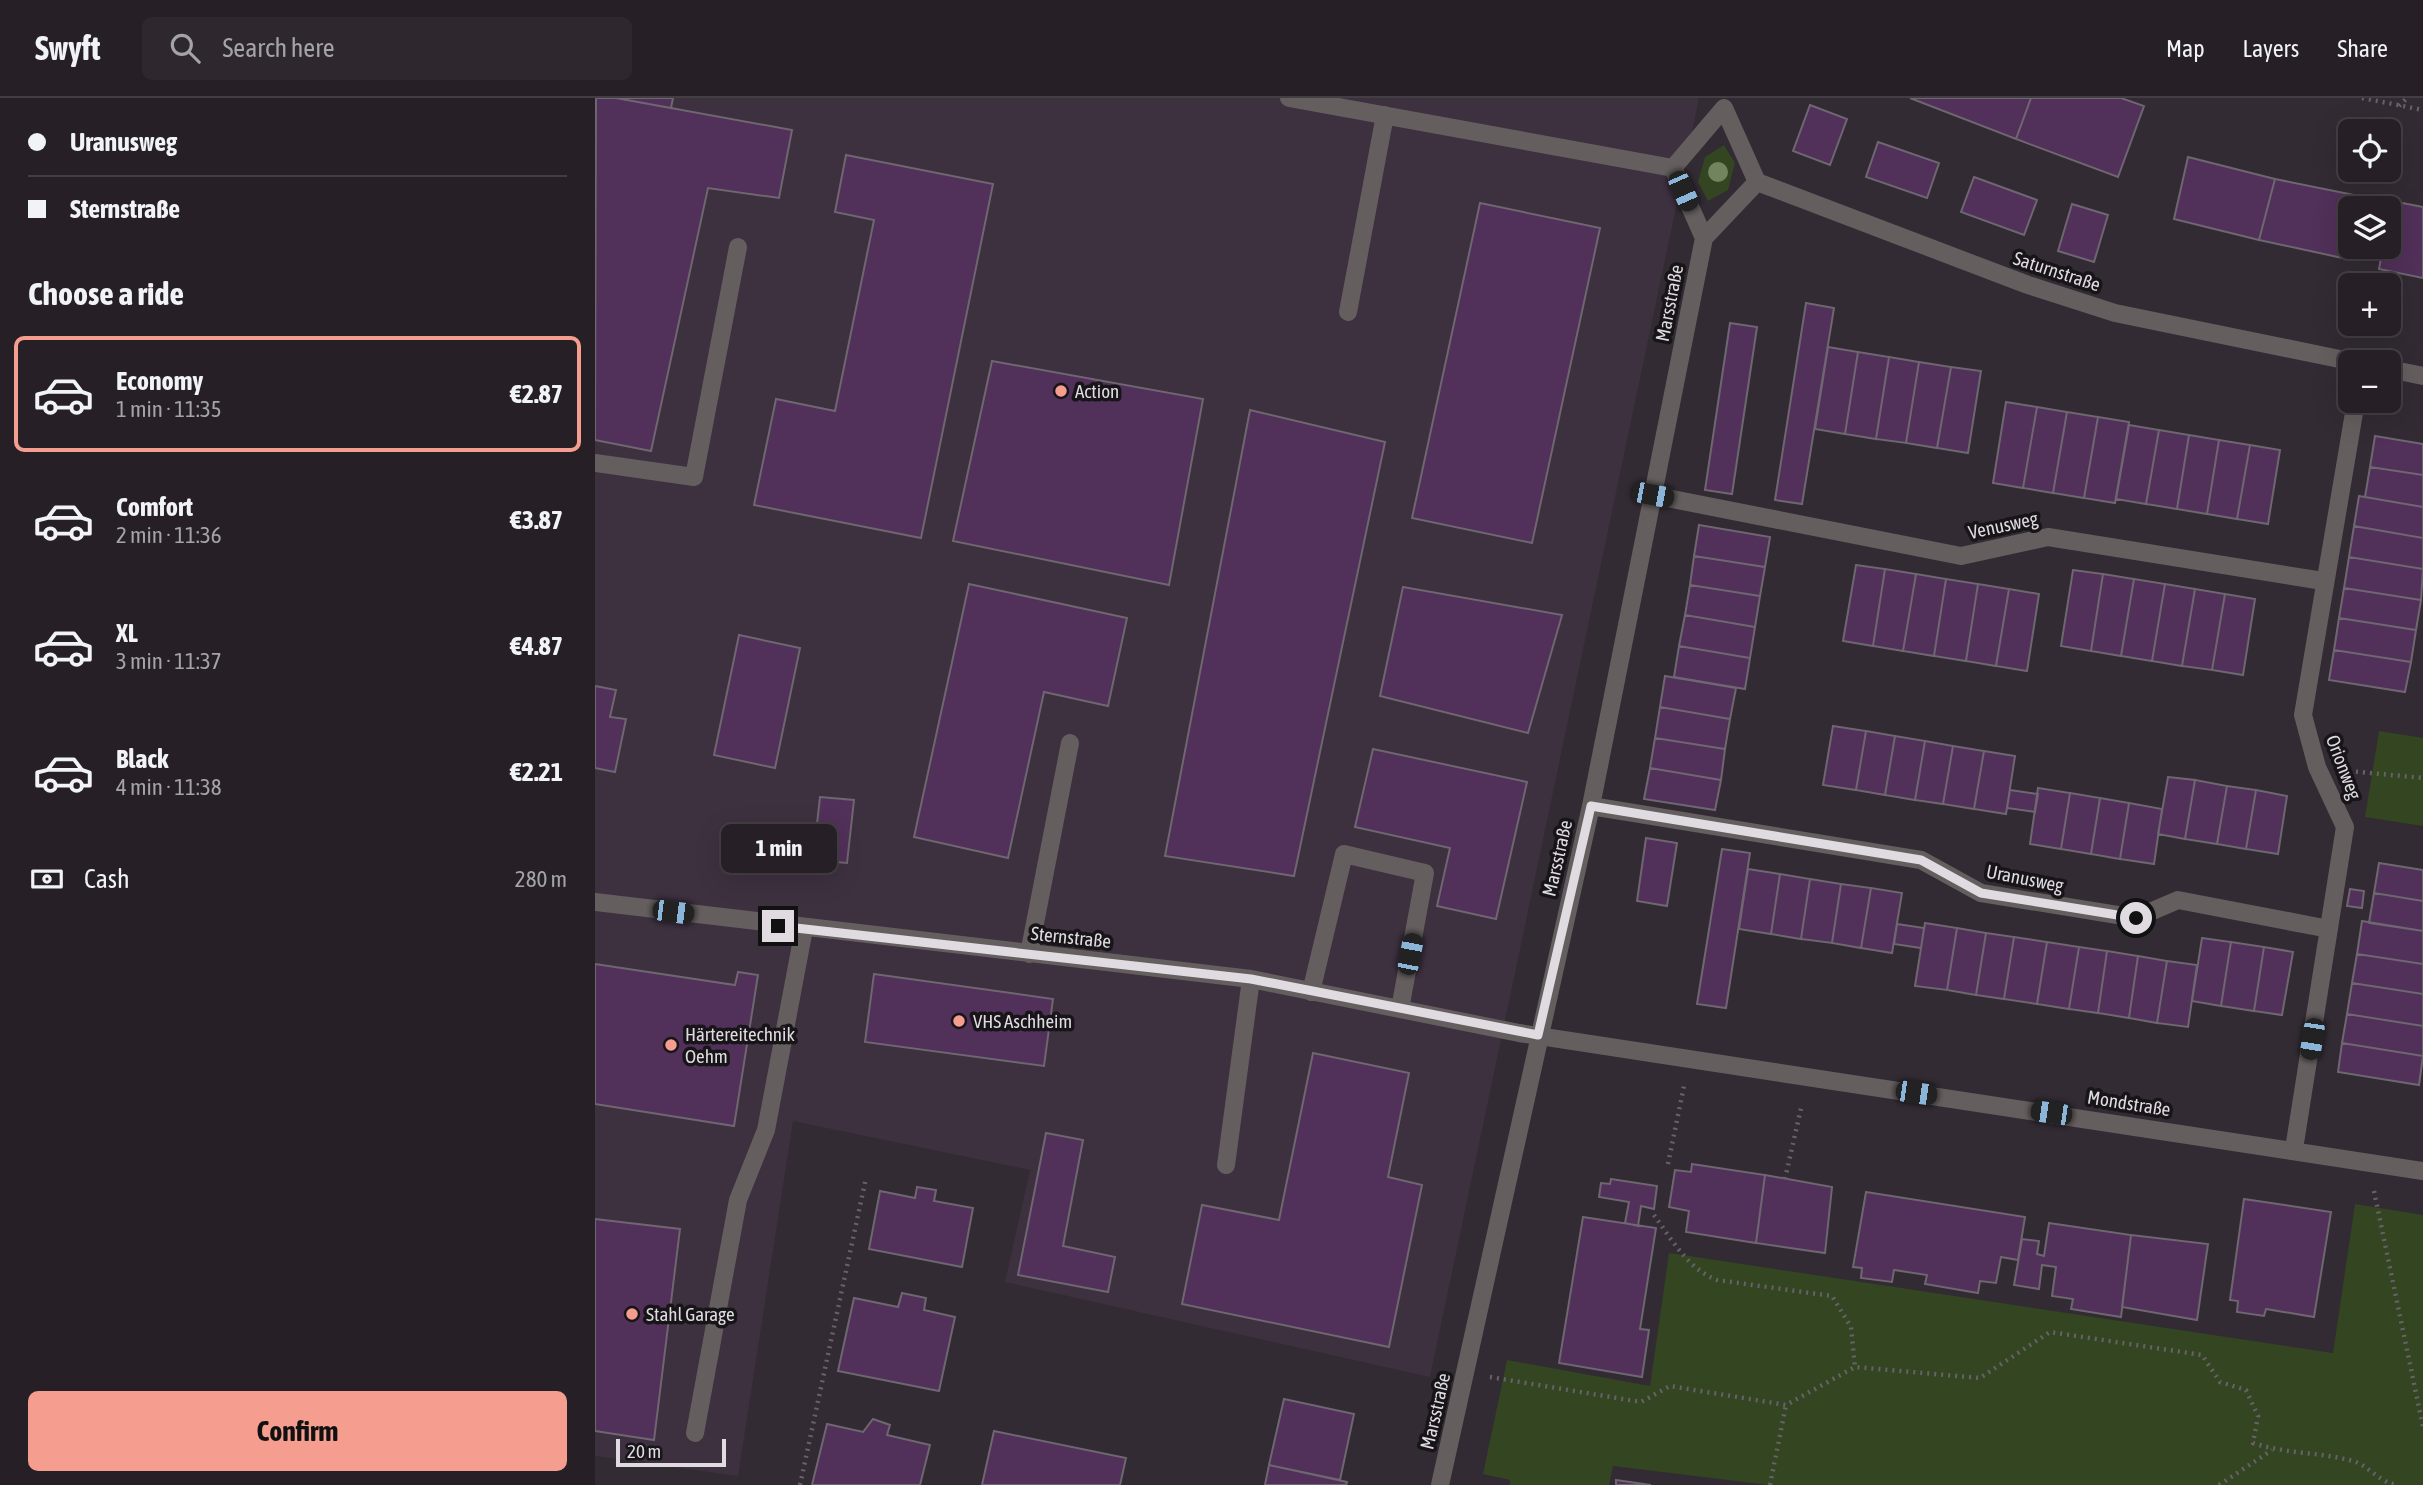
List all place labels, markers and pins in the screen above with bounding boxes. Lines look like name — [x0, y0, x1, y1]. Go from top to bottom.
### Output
place label: Action — [1075, 380, 1119, 402]
marker: Action — [1053, 383, 1069, 399]
place label: VHS Aschheim — [973, 1010, 1072, 1032]
marker: VHS Aschheim — [951, 1013, 967, 1029]
place label: Härtereitechnik Oehm — [685, 1023, 795, 1067]
marker: Härtereitechnik Oehm — [663, 1037, 679, 1053]
place label: Stahl Garage — [646, 1303, 735, 1325]
marker: Stahl Garage — [624, 1306, 640, 1322]

